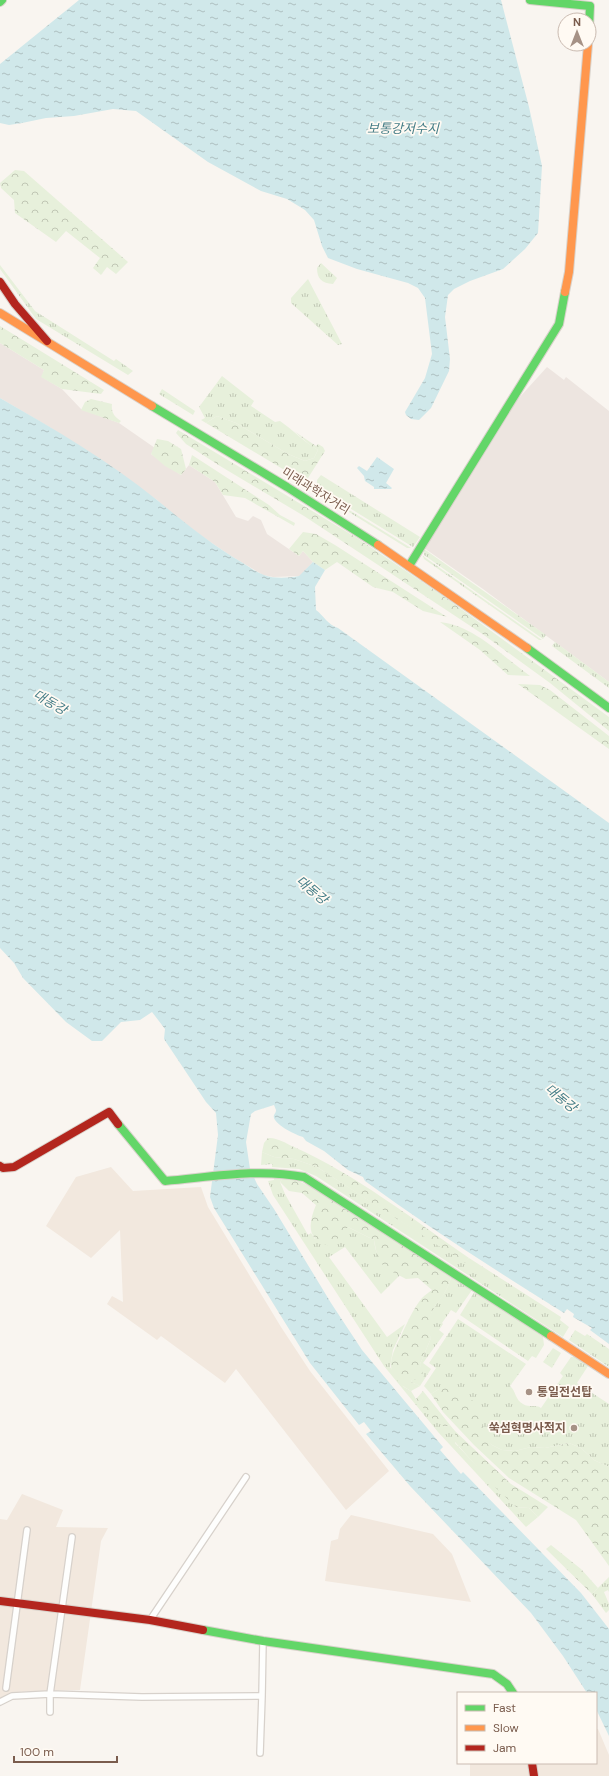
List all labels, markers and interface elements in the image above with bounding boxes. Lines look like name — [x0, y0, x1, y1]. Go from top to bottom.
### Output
north arrow — [557, 12, 597, 52]
text: N — [573, 15, 581, 29]
water label: 보통강저수지 — [367, 120, 440, 137]
street label: 미래과학자거리 — [279, 464, 353, 518]
water label: 대동강 — [30, 686, 72, 719]
water label: 대동강 — [293, 872, 333, 909]
water label: 대동강 — [542, 1080, 582, 1117]
place label: 통일전선탑 — [537, 1384, 592, 1400]
marker: 통일전선탑 — [524, 1387, 534, 1397]
place label: 쑥섬혁명사적지 — [489, 1420, 566, 1436]
marker: 쑥섬혁명사적지 — [569, 1423, 579, 1433]
legend — [457, 1692, 597, 1764]
text: Fast — [493, 1700, 516, 1716]
text: Slow — [493, 1720, 519, 1736]
scale bar — [14, 1738, 117, 1764]
text: Jam — [493, 1740, 516, 1756]
text: 100 m — [20, 1744, 54, 1760]

